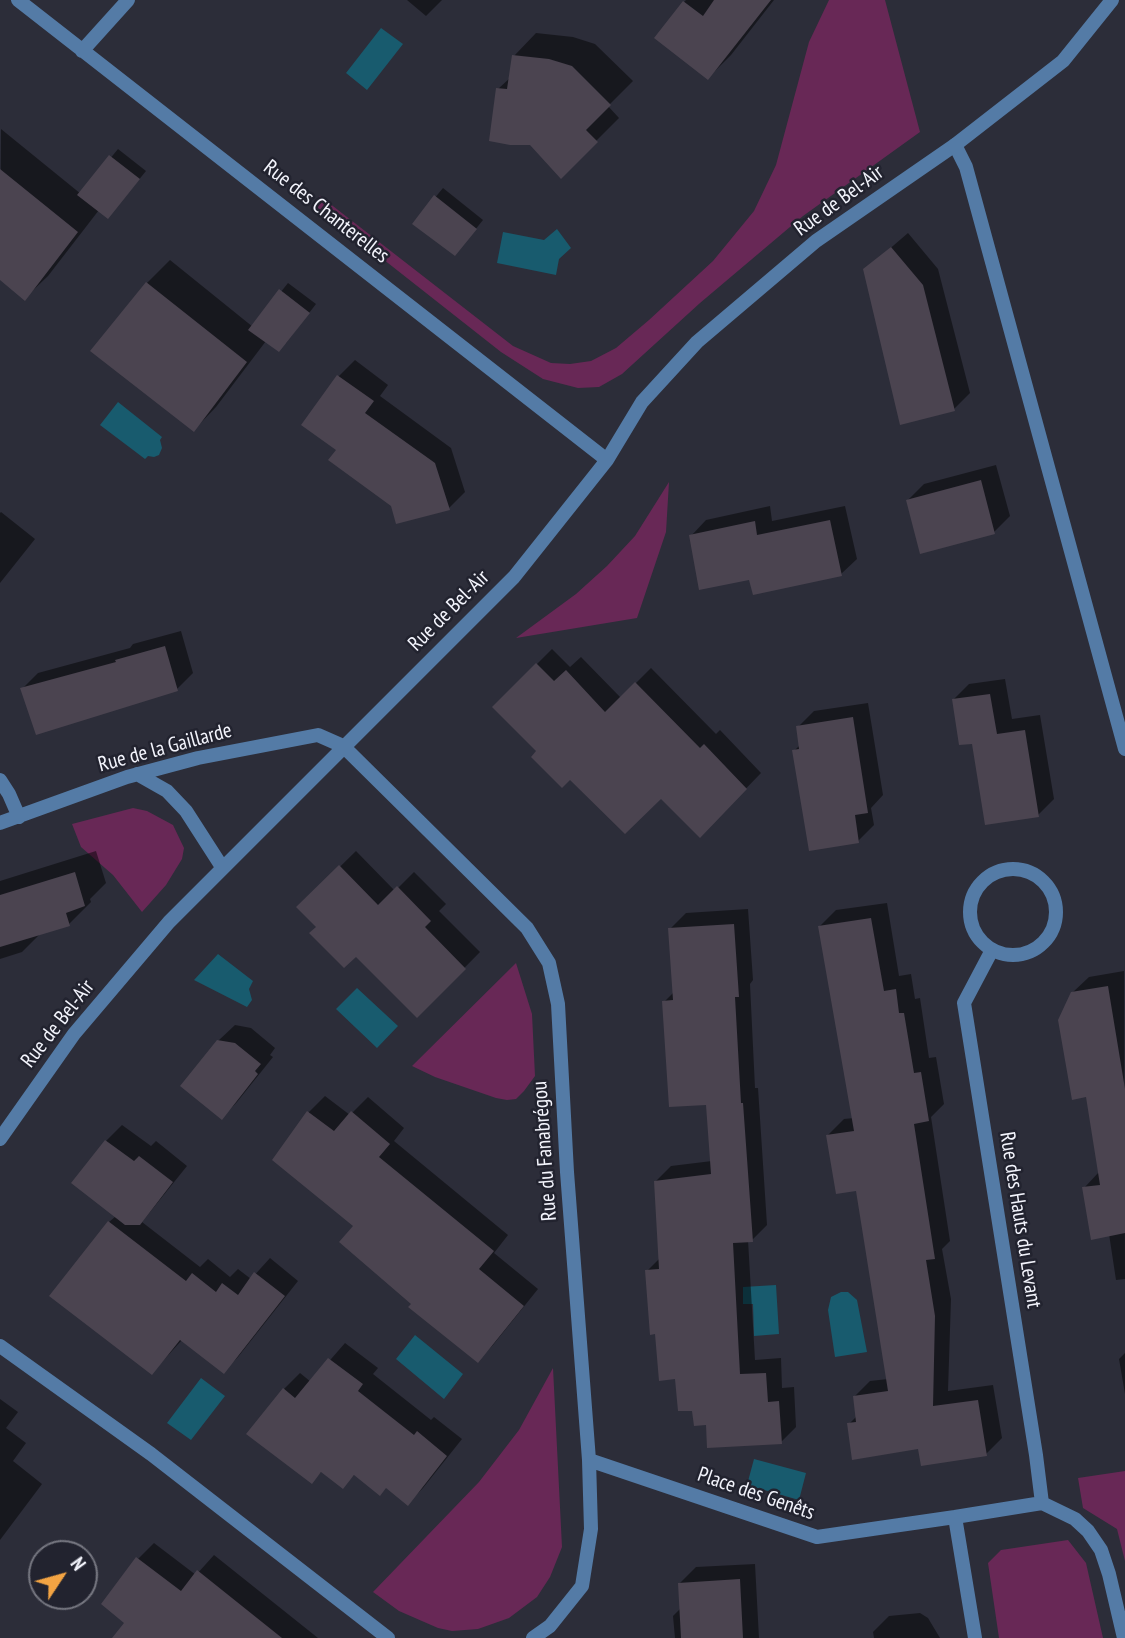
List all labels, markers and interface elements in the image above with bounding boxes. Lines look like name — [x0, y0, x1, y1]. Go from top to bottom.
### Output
street label: Rue des Chanterelles — [258, 155, 394, 269]
street label: Rue de Bel-Air — [789, 160, 889, 242]
street label: Rue de Bel-Air — [403, 565, 495, 657]
street label: Rue de la Gaillarde — [95, 718, 235, 778]
street label: Rue de Bel-Air — [16, 975, 100, 1073]
street label: Rue du Fanabrégou — [528, 1080, 562, 1222]
street label: Rue des Hauts du Levant — [994, 1130, 1046, 1310]
street label: Place des Genêts — [694, 1462, 818, 1526]
north arrow — [28, 1540, 98, 1610]
text: N — [66, 1553, 91, 1575]

